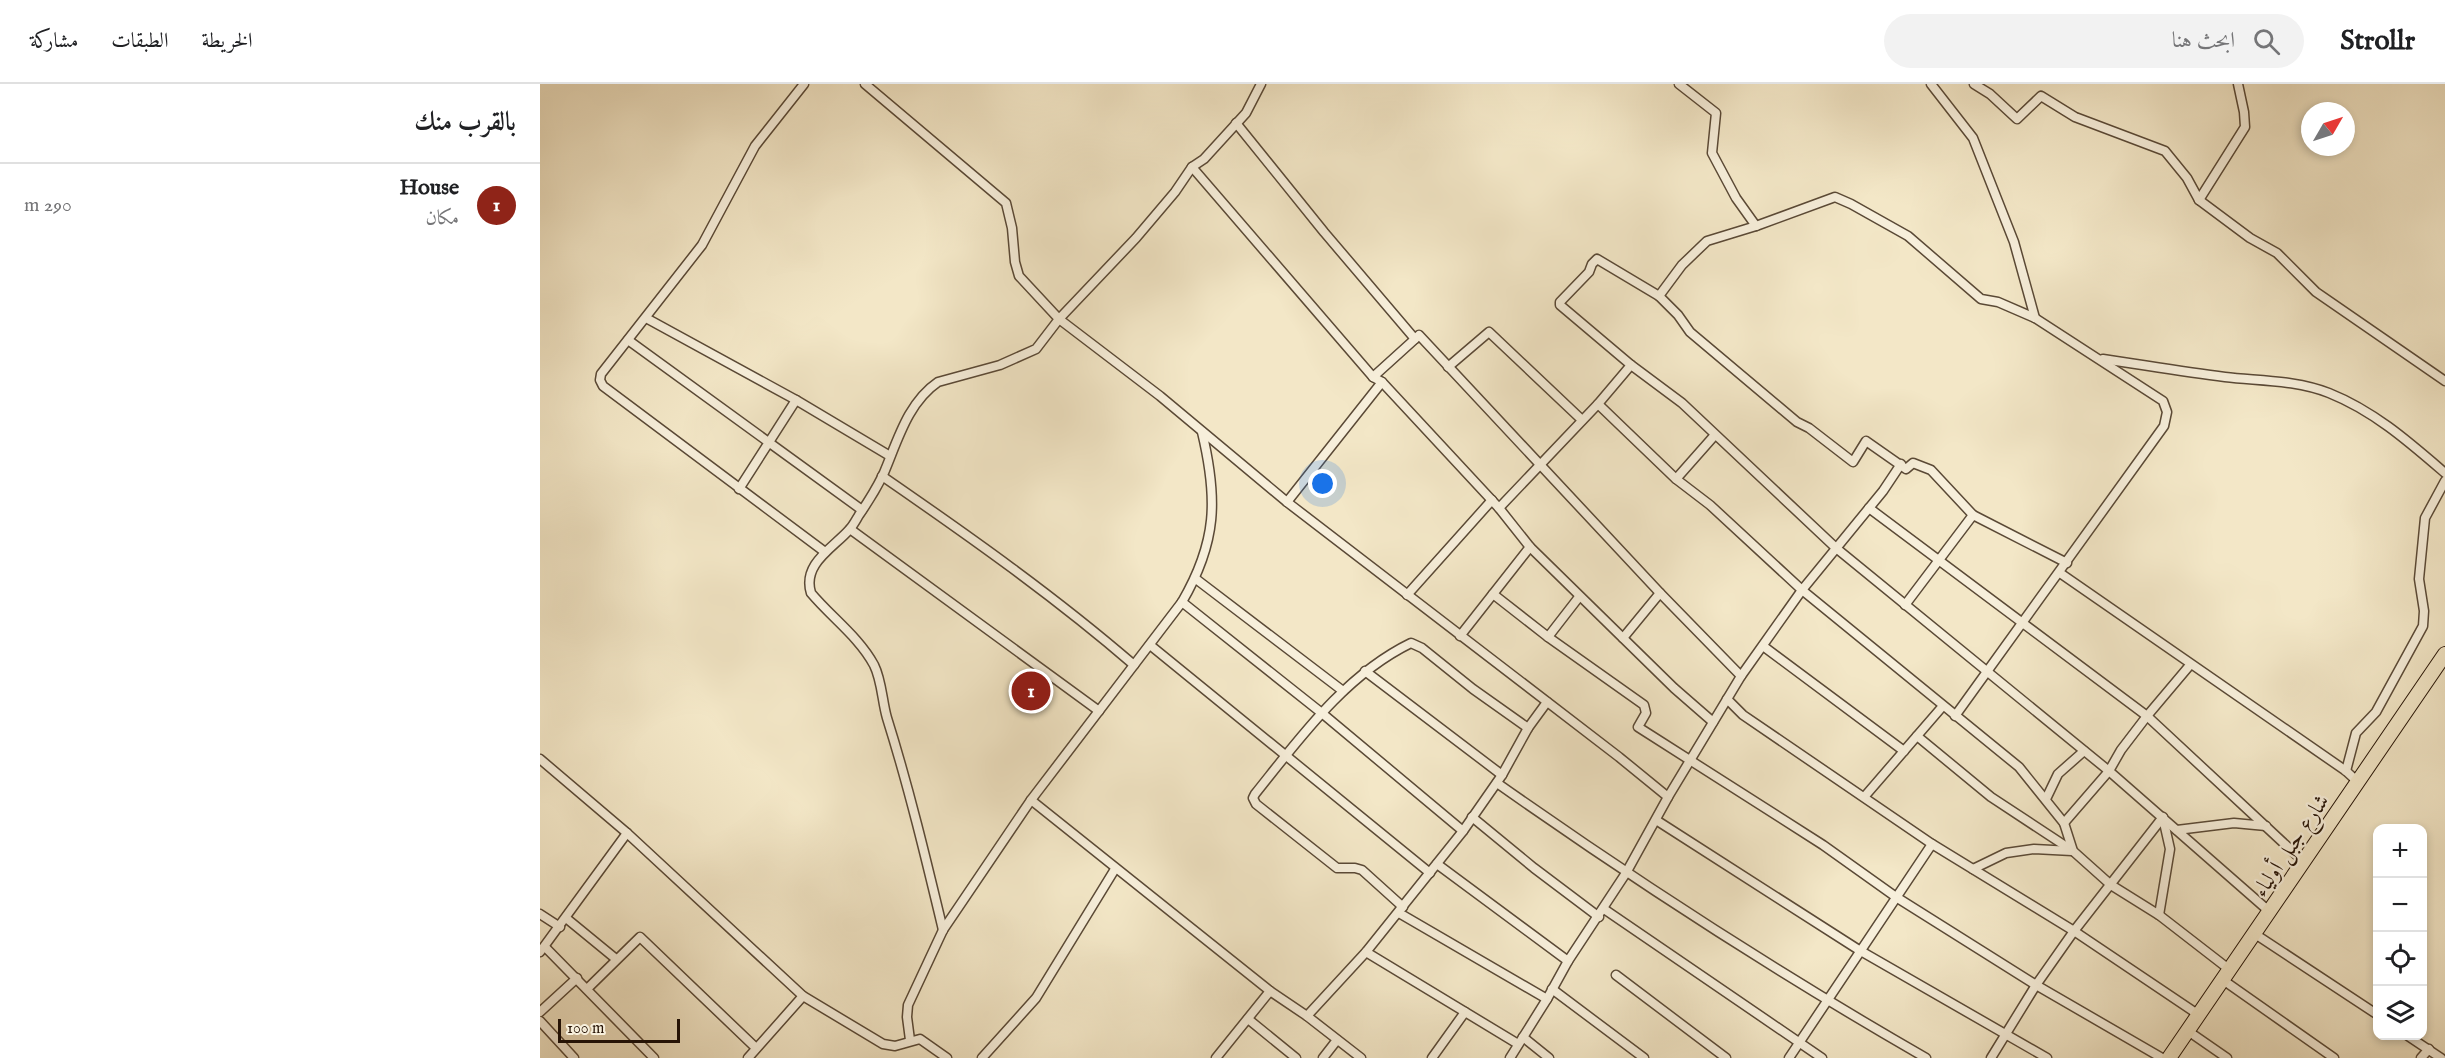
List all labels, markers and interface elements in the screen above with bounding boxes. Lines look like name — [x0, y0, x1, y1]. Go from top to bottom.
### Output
search box — [1884, 14, 2304, 68]
text: Strollr — [2340, 24, 2415, 59]
icon: search — [2250, 25, 2283, 58]
text: ابحث هنا — [2172, 27, 2235, 55]
text: مشاركة — [30, 28, 78, 55]
text: الطبقات — [111, 28, 168, 55]
text: الخريطة — [201, 28, 253, 55]
north arrow — [2301, 102, 2355, 156]
text: بالقرب منك — [414, 106, 516, 139]
text: House — [399, 174, 459, 202]
text: 290 m — [24, 193, 72, 218]
text: 1 — [493, 193, 500, 218]
text: مكان — [425, 206, 459, 231]
your location — [1308, 469, 1337, 498]
pin: 1 — [1012, 668, 1050, 714]
street label: شارع جبل أولياء — [2244, 788, 2339, 905]
map controls — [2373, 824, 2427, 1040]
button: + — [2373, 824, 2427, 878]
button: − — [2373, 878, 2427, 932]
button: locate — [2373, 932, 2427, 986]
button: layers — [2373, 986, 2427, 1040]
scale bar — [558, 1016, 680, 1044]
text: 100 m — [567, 1019, 604, 1039]

